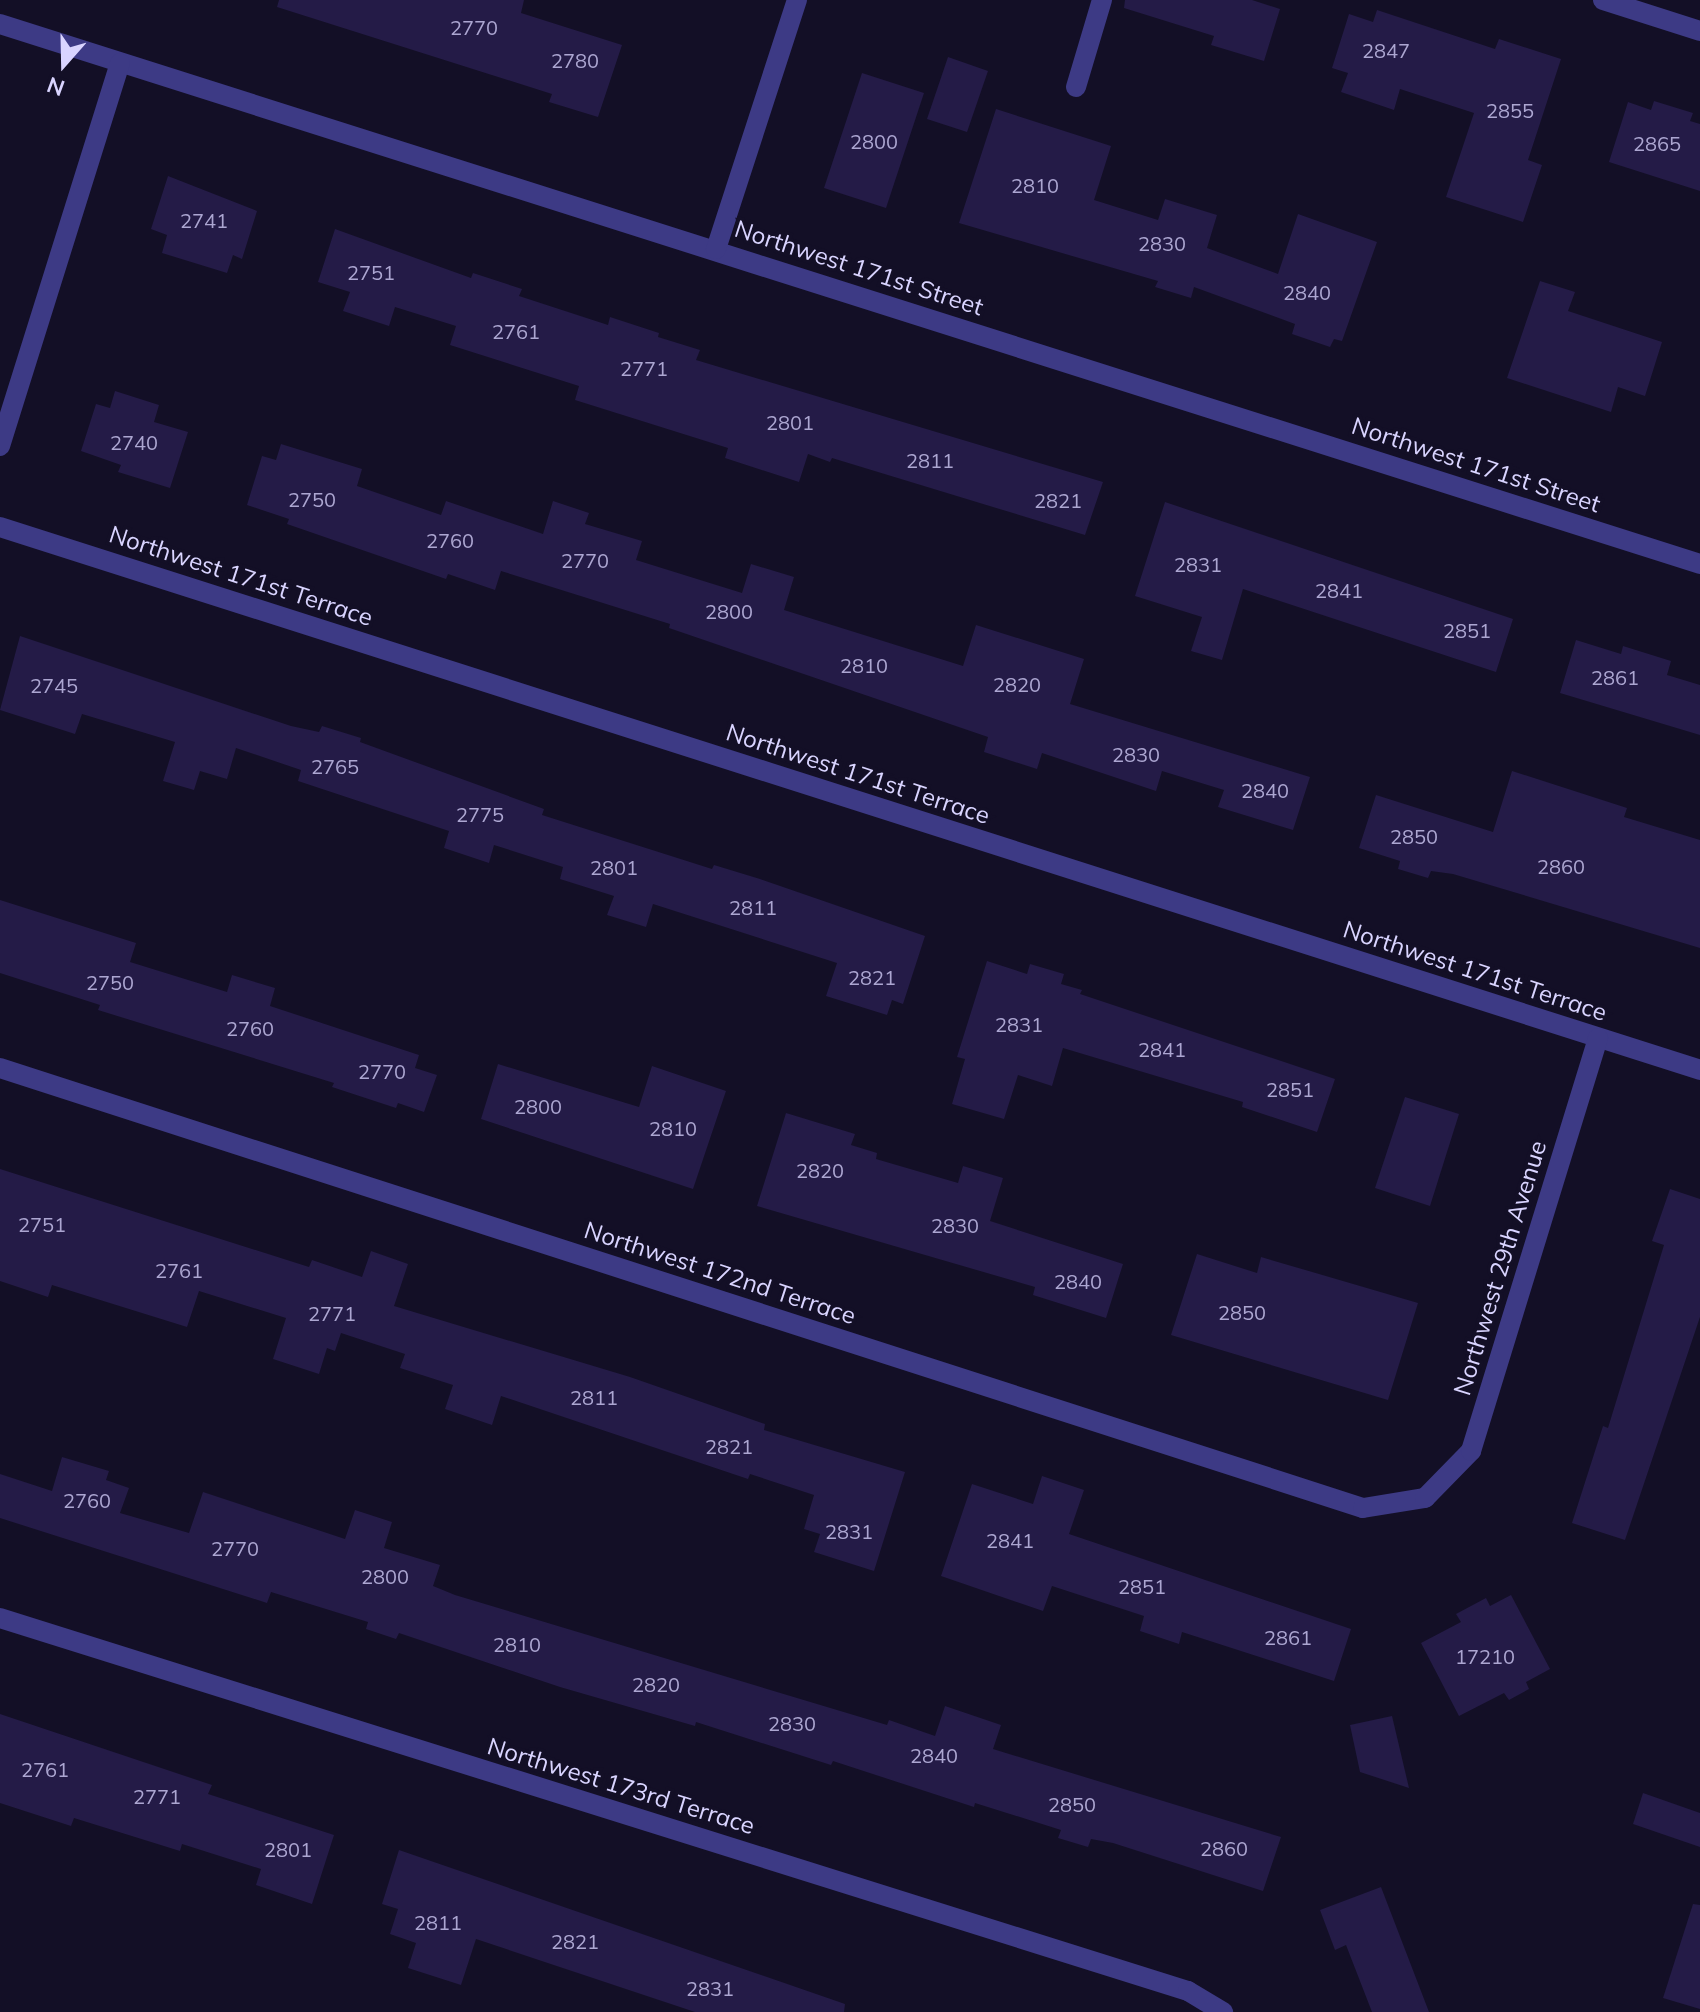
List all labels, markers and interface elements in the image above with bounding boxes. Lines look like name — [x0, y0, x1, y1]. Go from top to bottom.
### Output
house number: 2770 — [450, 15, 498, 39]
north arrow — [24, 24, 104, 104]
house number: 2847 — [1362, 38, 1410, 62]
house number: 2780 — [551, 48, 599, 72]
text: N — [43, 71, 68, 103]
house number: 2855 — [1486, 98, 1534, 122]
house number: 2800 — [850, 129, 898, 153]
house number: 2865 — [1633, 131, 1681, 155]
house number: 2810 — [1011, 173, 1059, 197]
house number: 2741 — [180, 208, 228, 232]
street label: Northwest 171st Street — [731, 214, 987, 322]
house number: 2830 — [1138, 231, 1186, 255]
house number: 2751 — [347, 260, 395, 284]
house number: 2840 — [1283, 280, 1331, 304]
house number: 2761 — [492, 319, 540, 343]
house number: 2771 — [620, 356, 668, 380]
house number: 2801 — [766, 410, 814, 434]
street label: Northwest 171st Street — [1348, 411, 1604, 519]
house number: 2740 — [110, 430, 158, 454]
house number: 2811 — [906, 448, 954, 472]
house number: 2750 — [288, 487, 336, 511]
house number: 2821 — [1034, 488, 1082, 512]
street label: Northwest 171st Terrace — [106, 520, 376, 632]
house number: 2760 — [426, 528, 474, 552]
house number: 2770 — [561, 548, 609, 572]
house number: 2831 — [1174, 552, 1222, 576]
house number: 2841 — [1315, 578, 1363, 602]
house number: 2800 — [705, 599, 753, 623]
house number: 2851 — [1443, 618, 1491, 642]
house number: 2810 — [840, 653, 888, 677]
house number: 2861 — [1591, 665, 1639, 689]
house number: 2820 — [993, 672, 1041, 696]
house number: 2745 — [30, 673, 78, 697]
street label: Northwest 171st Terrace — [723, 718, 993, 830]
house number: 2830 — [1112, 742, 1160, 766]
house number: 2765 — [311, 754, 359, 778]
house number: 2840 — [1241, 778, 1289, 802]
house number: 2775 — [456, 802, 504, 826]
house number: 2850 — [1390, 824, 1438, 848]
house number: 2860 — [1537, 854, 1585, 878]
house number: 2801 — [590, 855, 638, 879]
house number: 2811 — [729, 895, 777, 919]
street label: Northwest 171st Terrace — [1340, 915, 1610, 1027]
house number: 2821 — [848, 965, 896, 989]
house number: 2750 — [86, 970, 134, 994]
house number: 2831 — [995, 1012, 1043, 1036]
house number: 2760 — [226, 1016, 274, 1040]
house number: 2841 — [1138, 1037, 1186, 1061]
house number: 2770 — [358, 1059, 406, 1083]
house number: 2851 — [1266, 1077, 1314, 1101]
house number: 2800 — [514, 1094, 562, 1118]
house number: 2810 — [649, 1116, 697, 1140]
street label: Northwest 29th Avenue — [1448, 1137, 1552, 1399]
house number: 2820 — [796, 1158, 844, 1182]
house number: 2751 — [18, 1212, 66, 1236]
house number: 2830 — [931, 1213, 979, 1237]
street label: Northwest 172nd Terrace — [581, 1215, 859, 1331]
house number: 2761 — [155, 1258, 203, 1282]
house number: 2840 — [1054, 1269, 1102, 1293]
house number: 2850 — [1218, 1300, 1266, 1324]
house number: 2771 — [308, 1301, 356, 1325]
house number: 2811 — [570, 1385, 618, 1409]
house number: 2821 — [705, 1434, 753, 1458]
house number: 2760 — [63, 1488, 111, 1512]
house number: 2831 — [825, 1519, 873, 1543]
house number: 2841 — [986, 1528, 1034, 1552]
house number: 2770 — [211, 1536, 259, 1560]
house number: 2800 — [361, 1564, 409, 1588]
house number: 2851 — [1118, 1574, 1166, 1598]
house number: 2861 — [1264, 1625, 1312, 1649]
house number: 2810 — [493, 1632, 541, 1656]
house number: 17210 — [1455, 1644, 1515, 1668]
house number: 2820 — [632, 1672, 680, 1696]
house number: 2830 — [768, 1711, 816, 1735]
street label: Northwest 173rd Terrace — [484, 1732, 758, 1840]
house number: 2840 — [910, 1743, 958, 1767]
house number: 2761 — [21, 1757, 69, 1781]
house number: 2771 — [133, 1784, 181, 1808]
house number: 2850 — [1048, 1792, 1096, 1816]
house number: 2860 — [1200, 1836, 1248, 1860]
house number: 2801 — [264, 1837, 312, 1861]
house number: 2811 — [414, 1910, 462, 1934]
house number: 2821 — [551, 1929, 599, 1953]
house number: 2831 — [686, 1976, 734, 2000]

